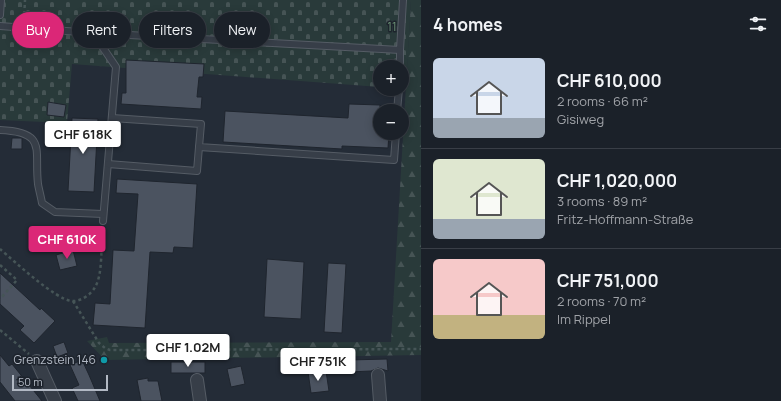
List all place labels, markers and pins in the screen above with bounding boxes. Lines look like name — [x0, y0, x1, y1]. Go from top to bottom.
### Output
pin: CHF 618K — [42, 121, 124, 155]
pin: CHF 610K — [26, 226, 108, 260]
pin: CHF 1.02M — [142, 334, 234, 368]
pin: CHF 751K — [277, 348, 359, 382]
place label: Grenzstein 146 — [14, 351, 96, 368]
marker: Grenzstein 146 — [99, 355, 109, 365]

